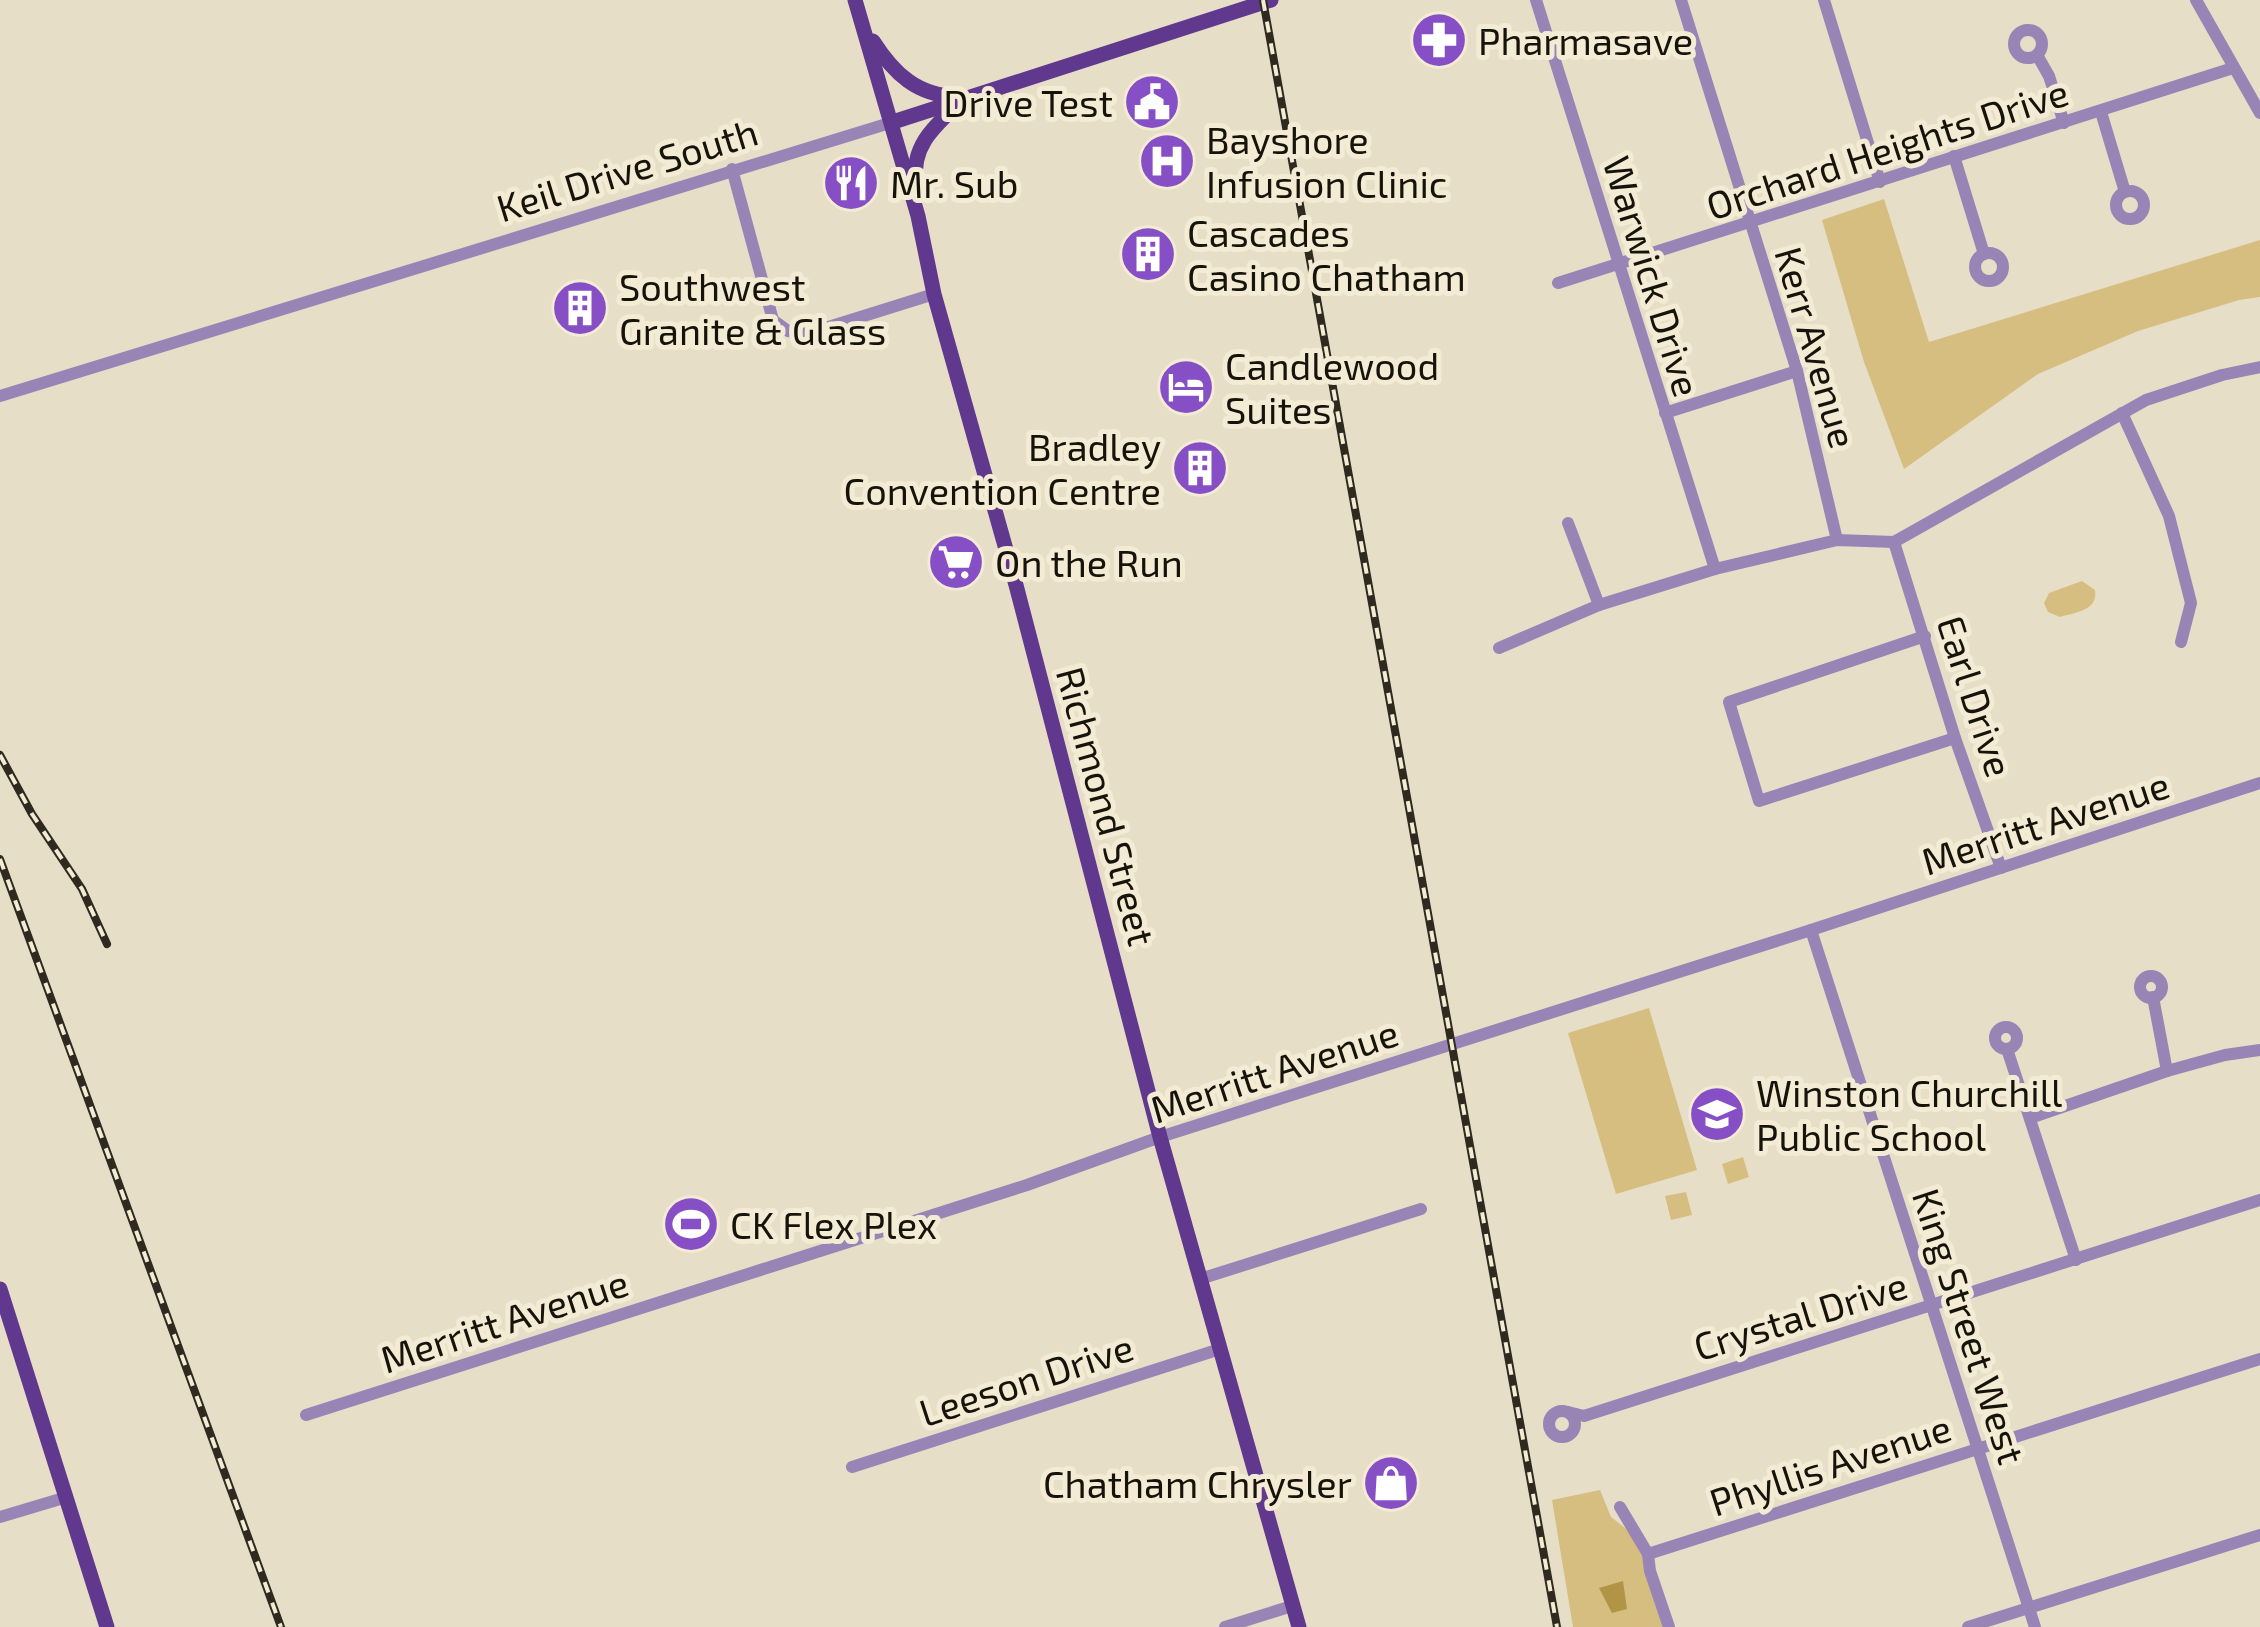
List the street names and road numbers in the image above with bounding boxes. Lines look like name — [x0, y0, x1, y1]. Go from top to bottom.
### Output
street label: Orchard Heights Drive — [1700, 68, 2074, 228]
street label: Keil Drive South — [491, 107, 763, 231]
street label: Warwick Drive — [1595, 150, 1711, 402]
street label: Kerr Avenue — [1766, 241, 1868, 453]
street label: Earl Drive — [1928, 610, 2024, 782]
street label: Richmond Street — [1048, 662, 1166, 950]
street label: Merritt Avenue — [1915, 760, 2175, 884]
street label: Merritt Avenue — [1144, 1008, 1404, 1132]
street label: King Street West — [1904, 1183, 2036, 1469]
street label: Merritt Avenue — [374, 1258, 634, 1382]
street label: Crystal Drive — [1688, 1261, 1912, 1369]
street label: Leeson Drive — [913, 1323, 1139, 1435]
street label: Phyllis Avenue — [1704, 1403, 1956, 1525]

